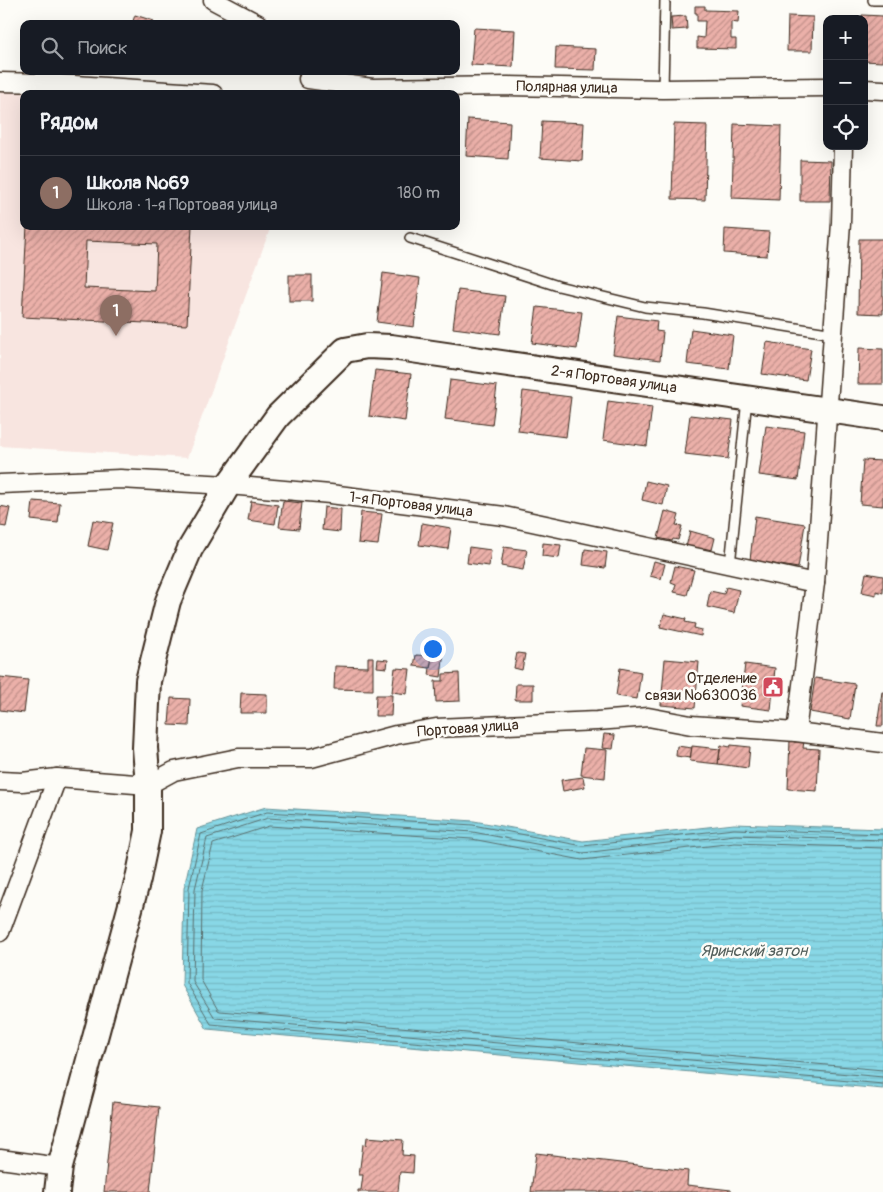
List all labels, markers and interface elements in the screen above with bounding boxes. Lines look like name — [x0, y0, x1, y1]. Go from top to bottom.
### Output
map controls — [823, 15, 868, 150]
button: + — [823, 15, 868, 60]
search box — [20, 20, 460, 75]
icon: search — [38, 34, 66, 62]
text: Поиск — [78, 36, 128, 60]
button: − — [823, 60, 868, 105]
street label: Полярная улица — [516, 77, 618, 98]
button: locate — [823, 105, 868, 150]
text: Рядом — [40, 109, 98, 136]
text: Школа №69 — [87, 171, 189, 195]
text: 1 — [53, 183, 59, 203]
text: 180 m — [397, 183, 440, 203]
text: Школа · 1-я Портовая улица — [87, 195, 277, 215]
pin: 1 — [100, 295, 132, 336]
street label: 2-я Портовая улица — [550, 361, 678, 398]
street label: 1-я Портовая улица — [348, 487, 474, 522]
your location — [420, 636, 446, 662]
place label: Отделение связи №630036 — [645, 669, 758, 705]
public building icon: Отделение связи №630036 — [761, 675, 785, 699]
street label: Портовая улица — [417, 715, 519, 742]
water label: Яринский затон — [701, 941, 809, 961]

